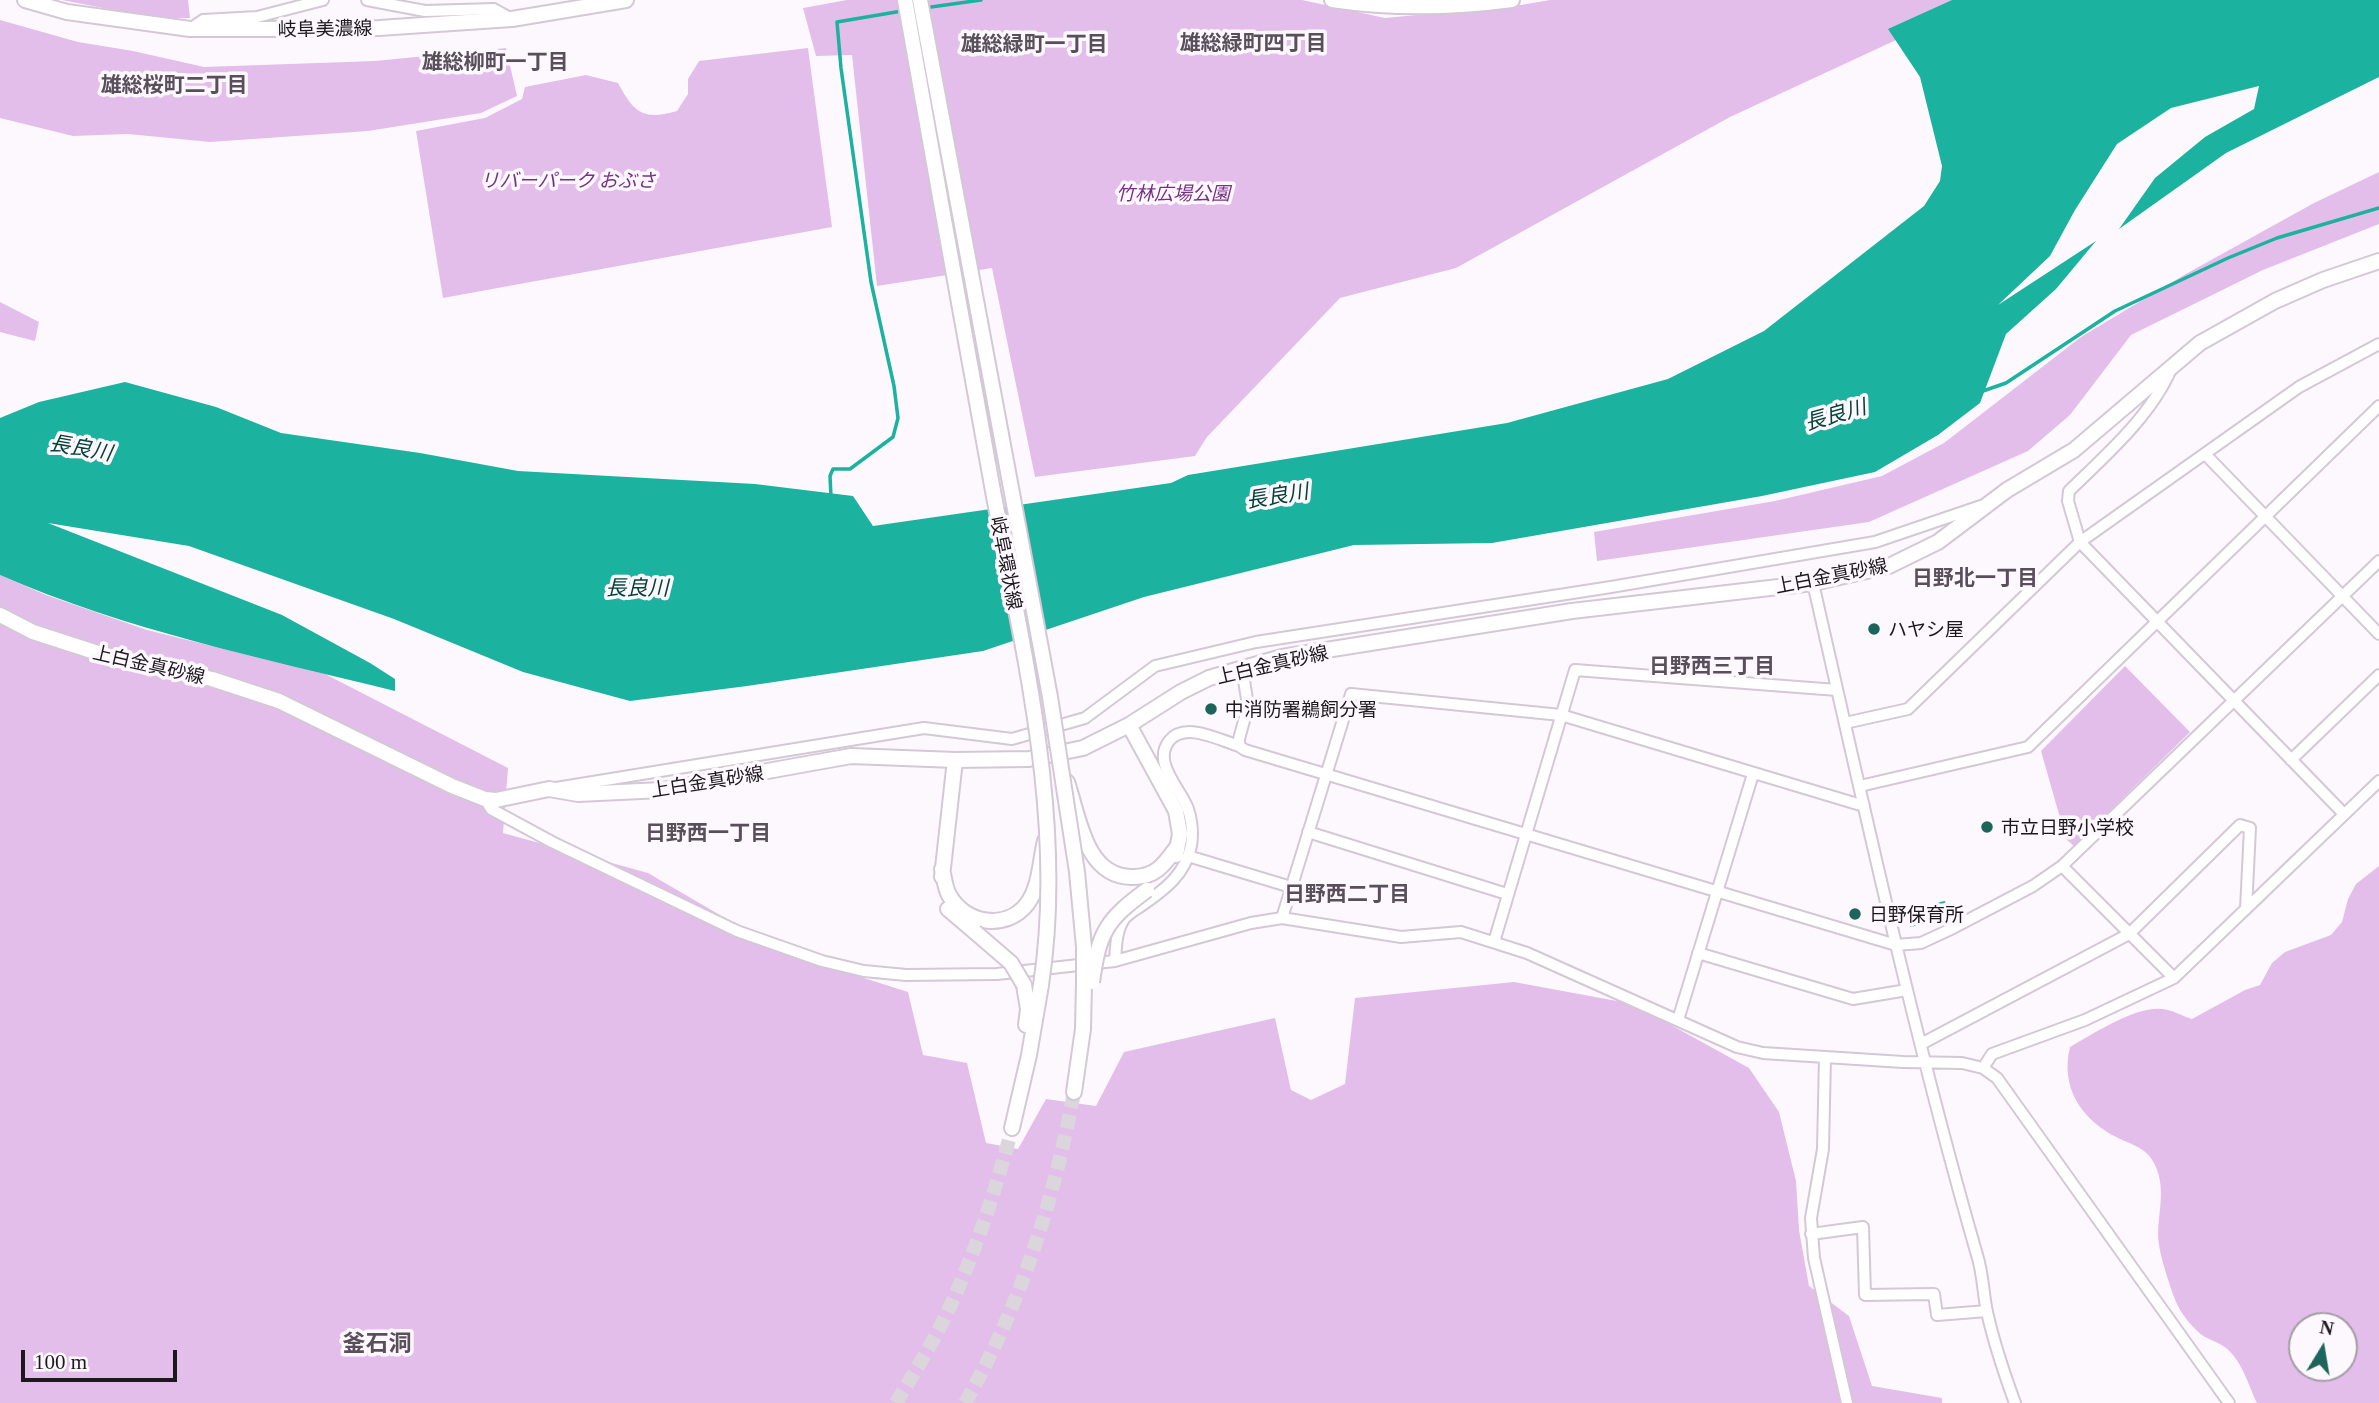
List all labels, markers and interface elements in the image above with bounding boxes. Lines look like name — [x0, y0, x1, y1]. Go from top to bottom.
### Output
street label: 岐阜美濃線 — [277, 16, 373, 40]
district label: 雄総緑町四丁目 — [1180, 29, 1326, 55]
district label: 雄総緑町一丁目 — [961, 30, 1107, 56]
district label: 雄総柳町一丁目 — [422, 48, 568, 74]
district label: 雄総桜町二丁目 — [101, 71, 247, 97]
park label: リバーパーク おぶさ — [480, 169, 656, 191]
park label: 竹林広場公園 — [1116, 182, 1230, 204]
water label: 長良川 — [1801, 393, 1869, 435]
water label: 長良川 — [48, 429, 114, 465]
water label: 長良川 — [1244, 478, 1310, 512]
street label: 岐阜環状線 — [987, 514, 1027, 612]
street label: 上白金真砂線 — [1773, 553, 1889, 597]
district label: 日野北一丁目 — [1912, 564, 2038, 590]
water label: 長良川 — [606, 574, 668, 600]
place label: ハヤシ屋 — [1888, 618, 1964, 640]
marker: ハヤシ屋 — [1866, 621, 1882, 637]
street label: 上白金真砂線 — [91, 640, 207, 688]
street label: 上白金真砂線 — [1214, 640, 1330, 688]
district label: 日野西三丁目 — [1649, 652, 1775, 678]
place label: 中消防署鵜飼分署 — [1225, 698, 1377, 720]
marker: 中消防署鵜飼分署 — [1203, 701, 1219, 717]
street label: 上白金真砂線 — [649, 761, 765, 801]
place label: 市立日野小学校 — [2001, 816, 2134, 838]
district label: 日野西一丁目 — [645, 819, 771, 845]
marker: 市立日野小学校 — [1979, 819, 1995, 835]
district label: 日野西二丁目 — [1284, 880, 1410, 906]
place label: 日野保育所 — [1869, 903, 1964, 925]
marker: 日野保育所 — [1847, 906, 1863, 922]
north arrow — [2288, 1312, 2358, 1382]
text: N — [2318, 1316, 2335, 1339]
district label: 釜石洞 — [343, 1328, 411, 1356]
scale bar — [24, 1336, 180, 1380]
text: 100 m — [34, 1350, 87, 1374]

